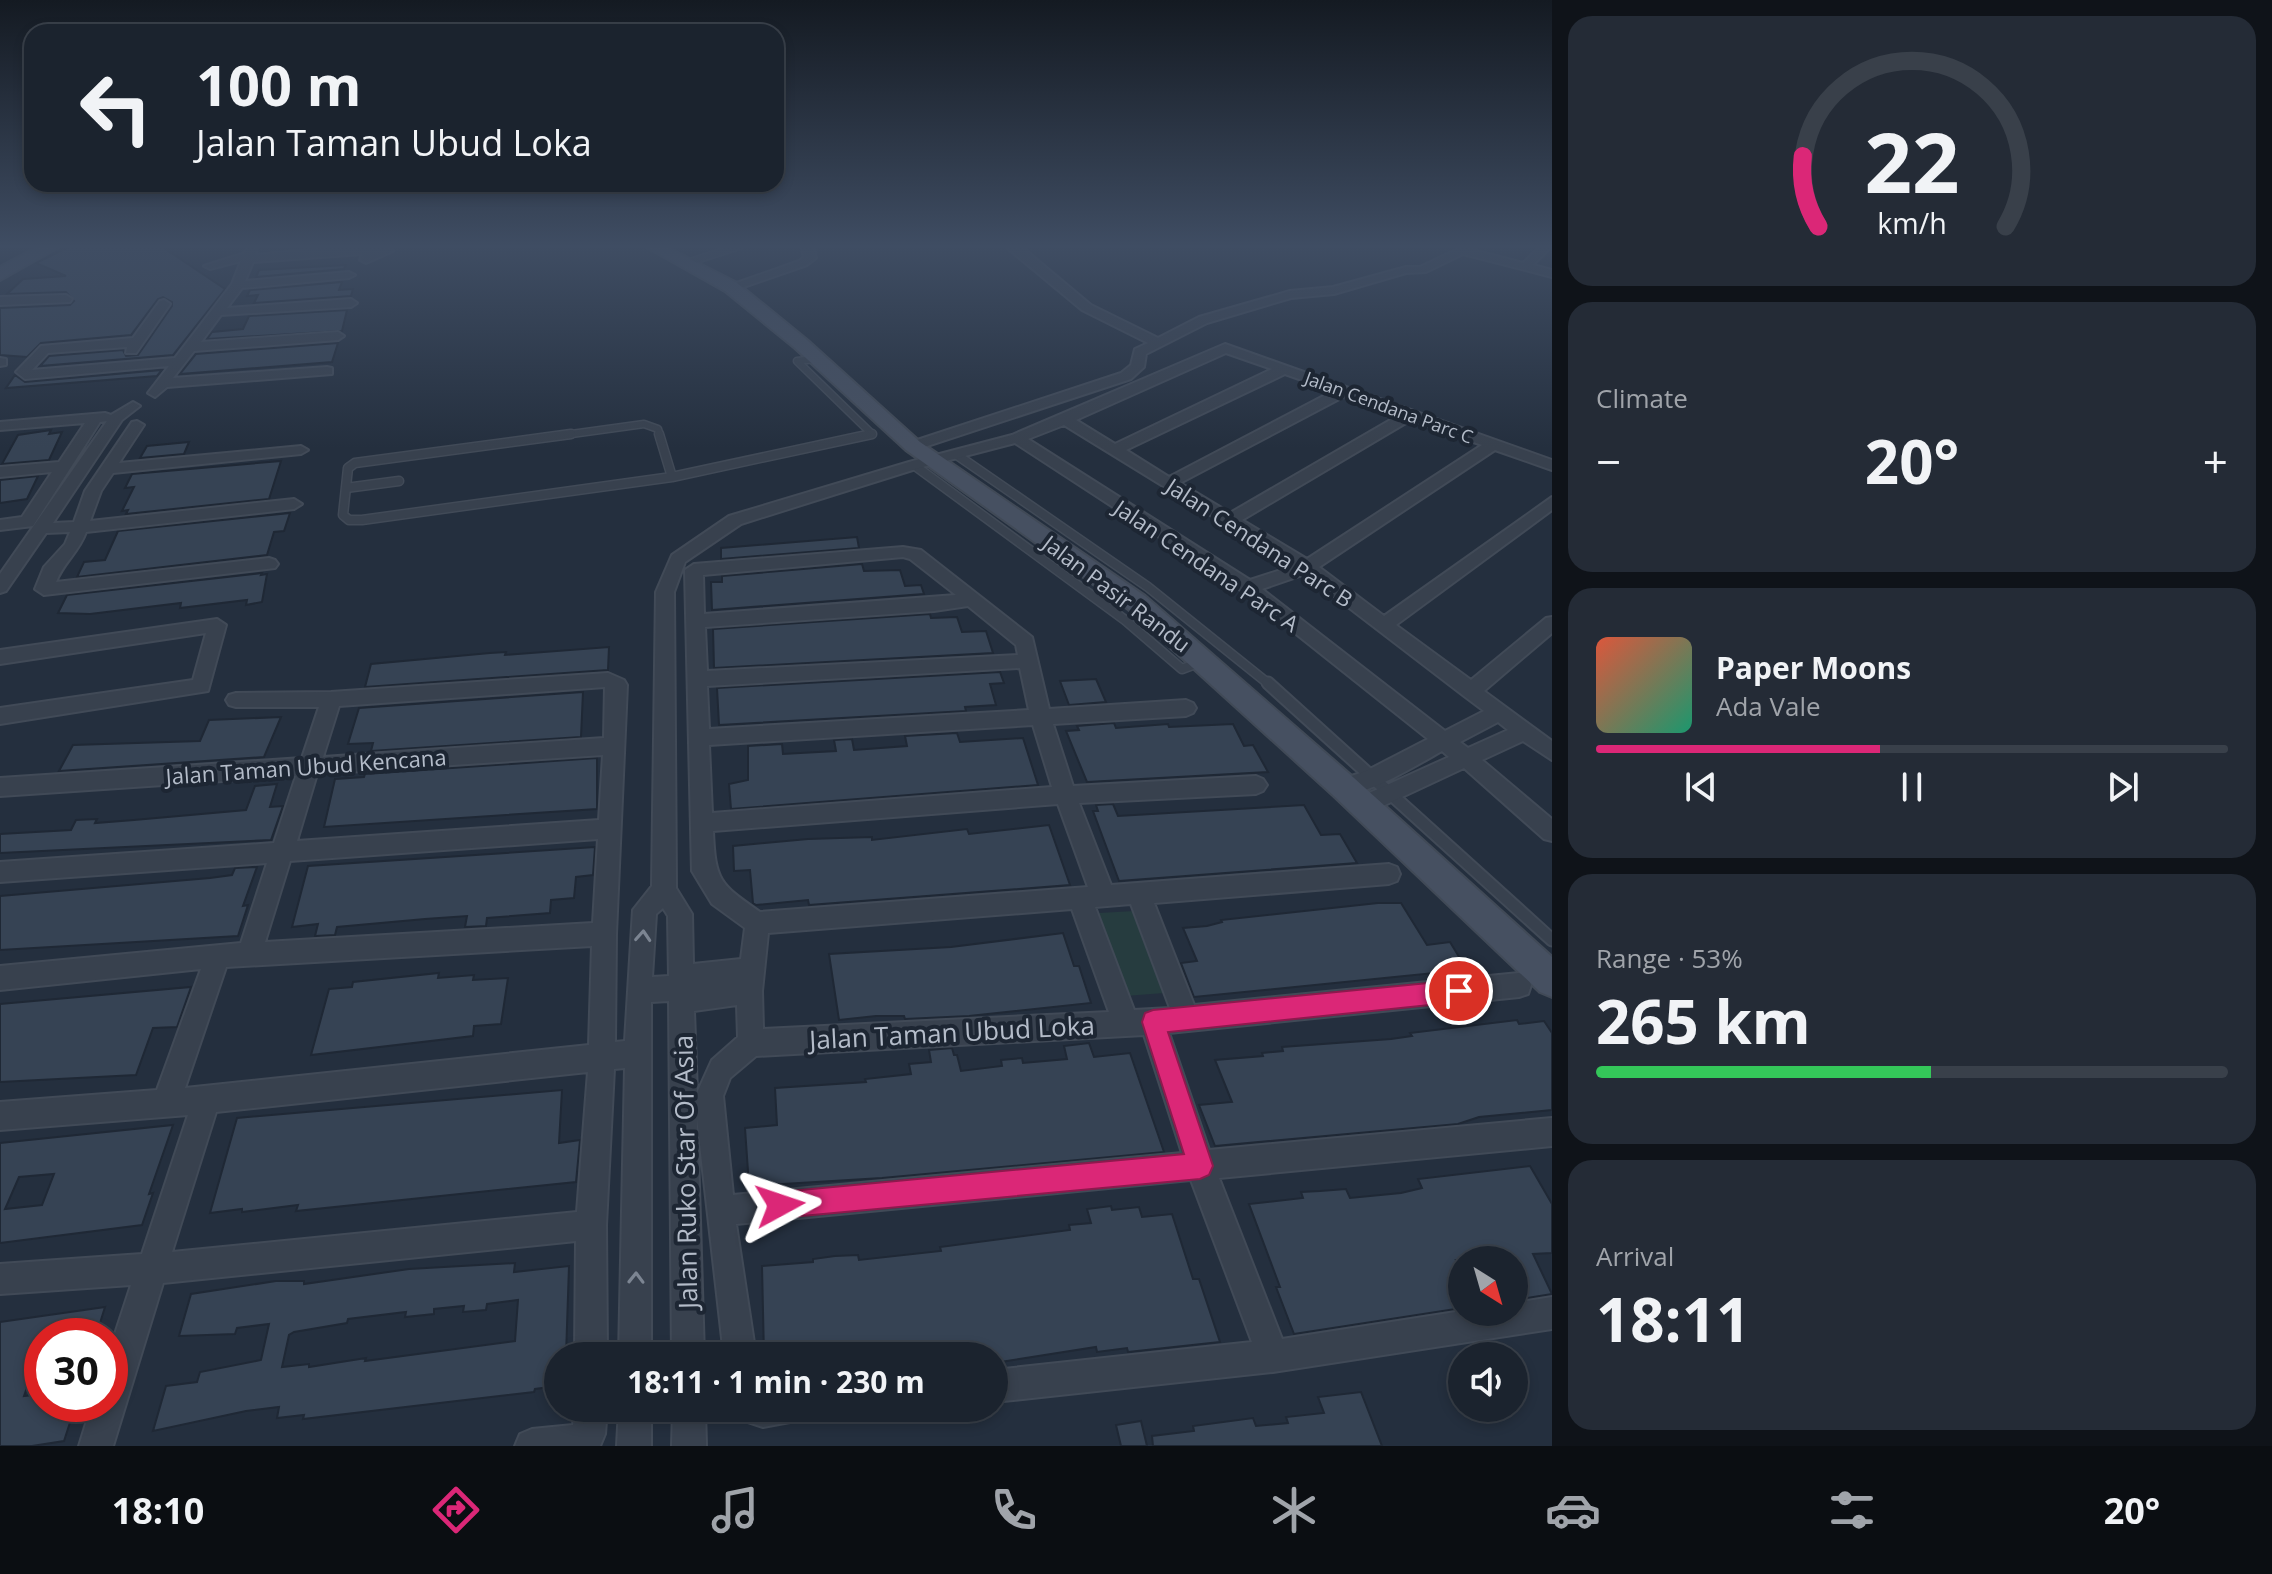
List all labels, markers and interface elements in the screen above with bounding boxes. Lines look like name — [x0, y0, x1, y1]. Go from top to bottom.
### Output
text: 100 m — [196, 46, 362, 122]
icon: left — [64, 56, 168, 160]
text: 22 — [1864, 104, 1960, 217]
text: Jalan Taman Ubud Loka — [196, 118, 592, 167]
text: km/h — [1877, 203, 1947, 242]
street label: Jalan Cendana Parc C — [1300, 365, 1476, 449]
text: Climate — [1596, 380, 1688, 416]
text: 20° — [1865, 420, 1959, 502]
text: − — [1596, 431, 1621, 491]
text: + — [2203, 431, 2228, 491]
street label: Jalan Cendana Parc B — [1159, 469, 1359, 614]
street label: Jalan Cendana Parc A — [1107, 491, 1305, 638]
street label: Jalan Pasir Randu — [1035, 526, 1197, 658]
text: Paper Moons — [1716, 647, 1911, 688]
text: Ada Vale — [1716, 688, 1821, 724]
street label: Jalan Taman Ubud Kencana — [163, 741, 447, 791]
icon: previous — [1679, 765, 1723, 809]
icon: pause — [1890, 765, 1934, 809]
icon: next — [2101, 765, 2145, 809]
one-way arrow — [634, 929, 651, 942]
text: Range · 53% — [1596, 940, 1743, 976]
pin — [1425, 957, 1493, 1025]
icon: arrive — [1437, 969, 1481, 1013]
text: 265 km — [1596, 980, 1811, 1062]
street label: Jalan Taman Ubud Loka — [805, 1007, 1096, 1058]
street label: Jalan Ruko Star Of Asia — [665, 1035, 705, 1312]
position arrow — [738, 1163, 822, 1247]
text: Arrival — [1596, 1238, 1674, 1274]
north arrow — [1448, 1246, 1528, 1326]
map controls — [1448, 1246, 1528, 1422]
one-way arrow — [627, 1271, 645, 1284]
text: 18:11 — [1596, 1278, 1750, 1360]
speed limit sign: 30 — [24, 1318, 128, 1422]
button: sound — [1448, 1342, 1528, 1422]
text: 18:11 · 1 min · 230 m — [627, 1361, 925, 1402]
icon: directions — [428, 1482, 484, 1538]
icon: music — [707, 1482, 763, 1538]
icon: phone — [986, 1482, 1042, 1538]
icon: climate — [1266, 1482, 1322, 1538]
icon: car — [1545, 1482, 1601, 1538]
icon: filters — [1824, 1482, 1880, 1538]
text: 18:10 — [112, 1486, 204, 1535]
text: 20° — [2104, 1486, 2160, 1535]

